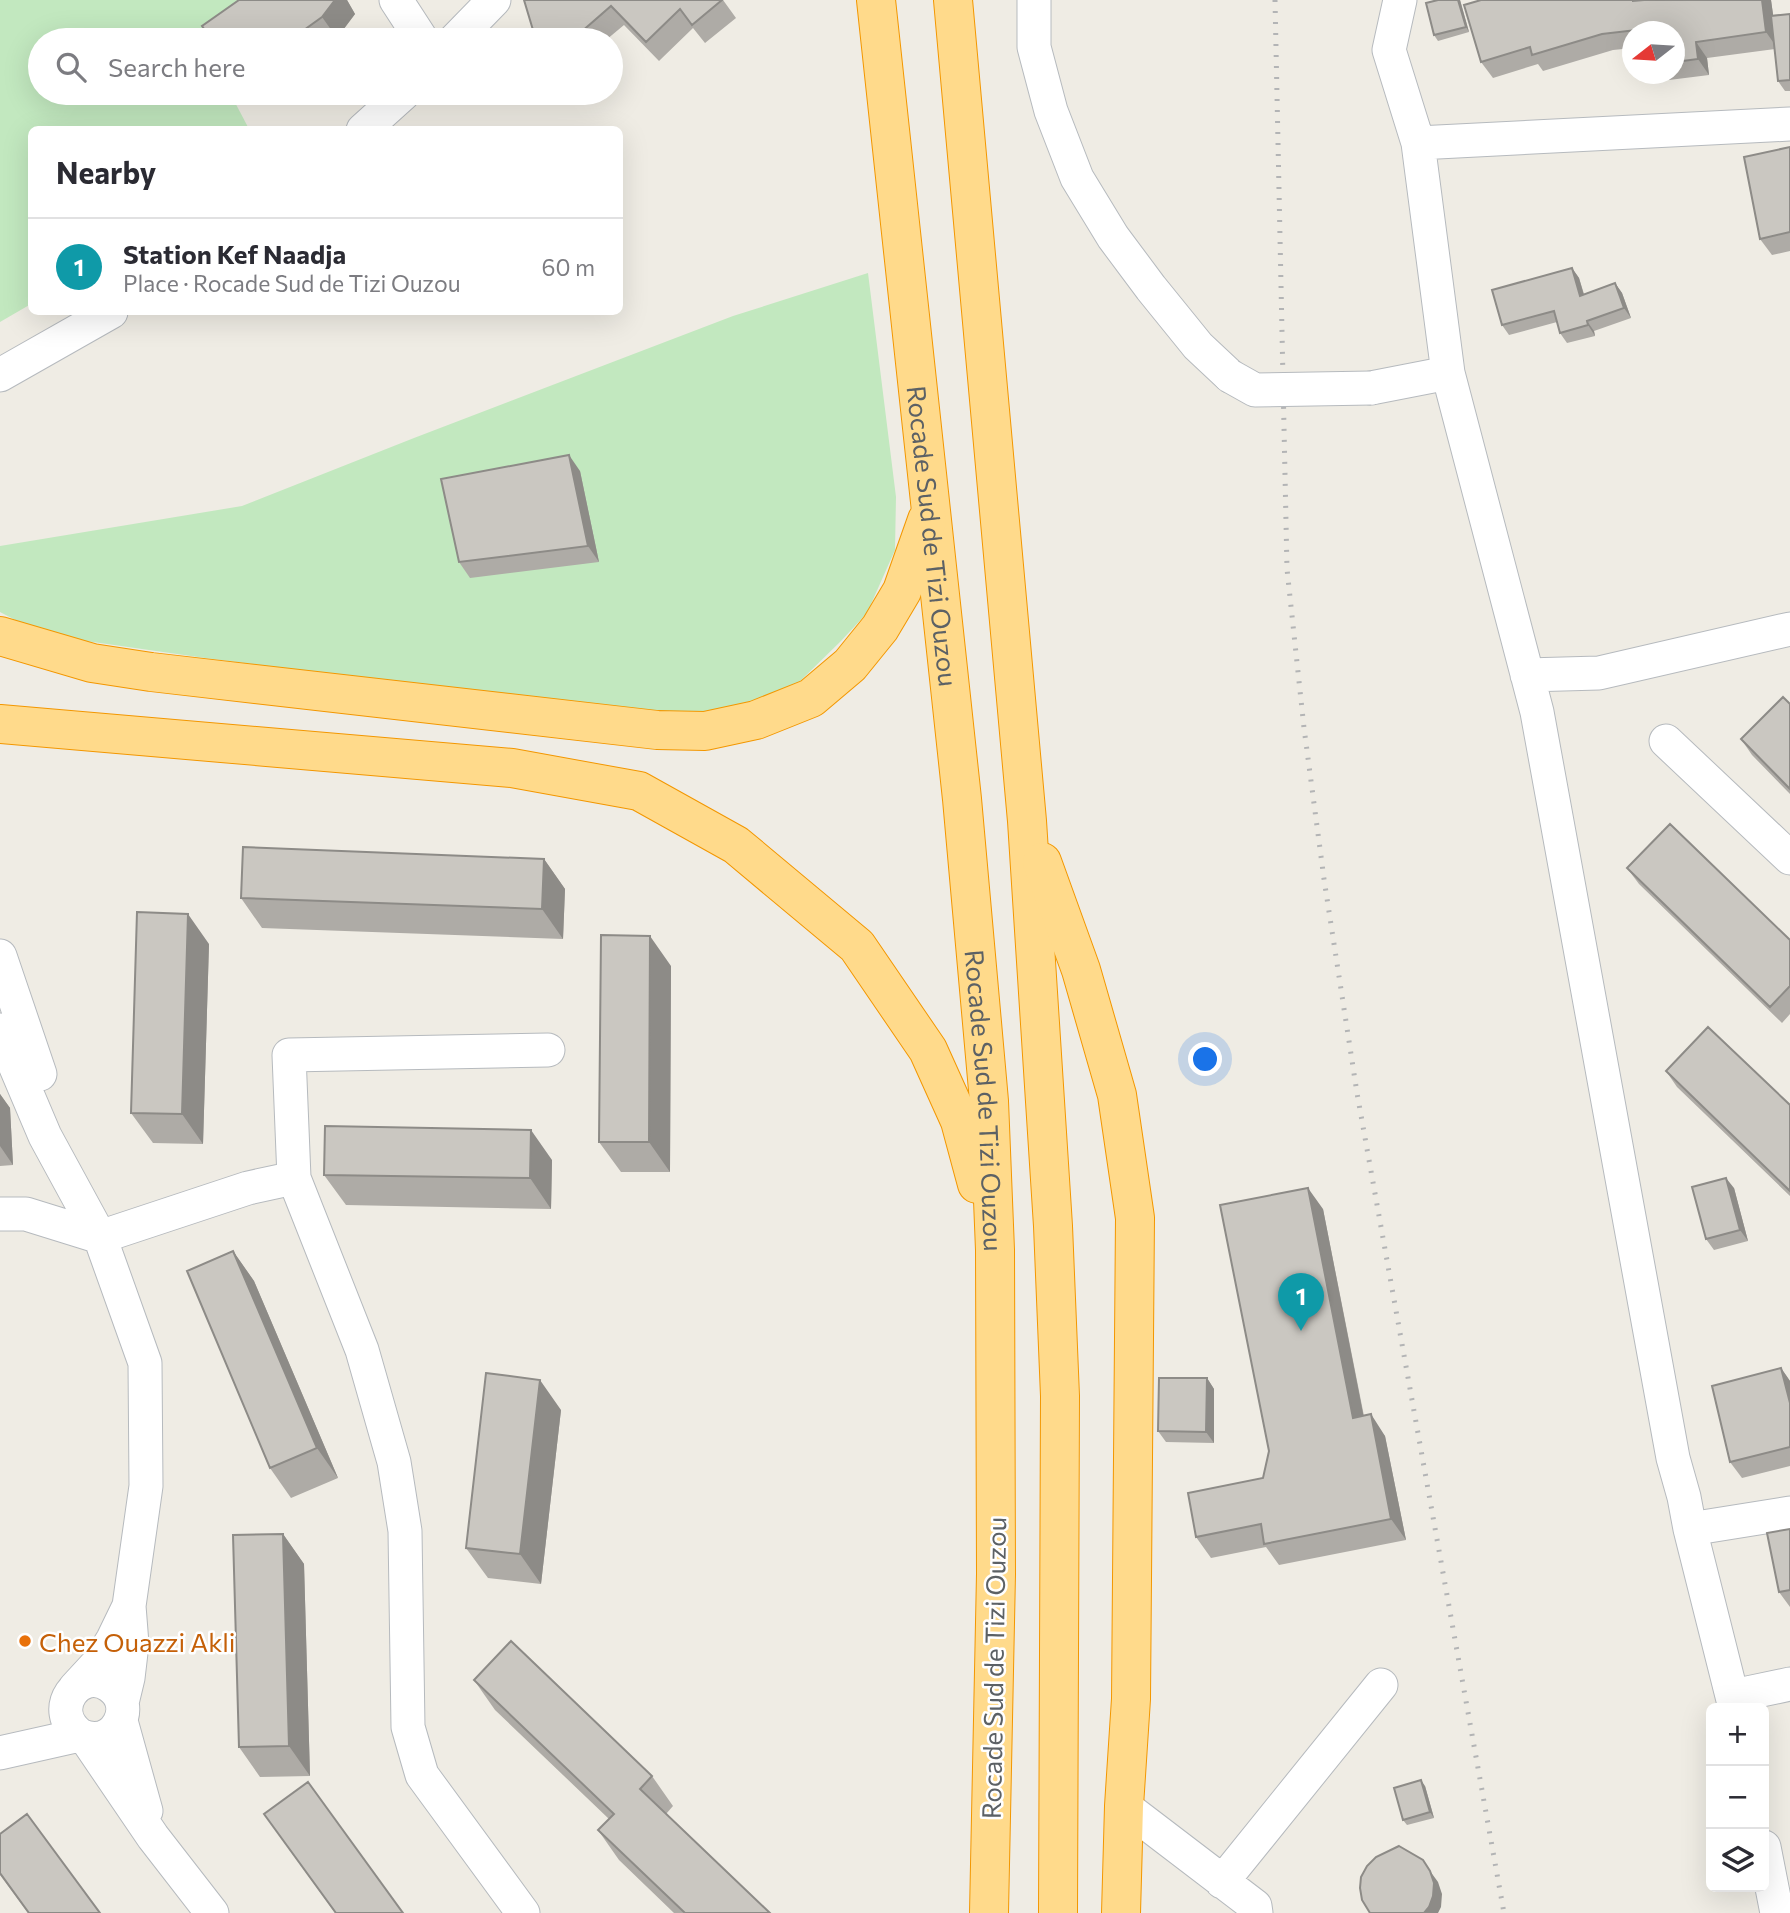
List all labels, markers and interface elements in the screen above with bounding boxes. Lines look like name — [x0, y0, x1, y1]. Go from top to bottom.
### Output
north arrow — [1622, 21, 1685, 84]
search box — [28, 28, 623, 105]
icon: search — [52, 48, 90, 86]
text: Search here — [108, 51, 246, 82]
text: Nearby — [56, 153, 156, 190]
text: Station Kef Naadja — [123, 238, 346, 269]
text: 1 — [74, 253, 84, 281]
text: 60 m — [542, 253, 595, 281]
text: Place · Rocade Sud de Tizi Ouzou — [123, 269, 461, 297]
street label: Rocade Sud de Tizi Ouzou — [902, 384, 965, 688]
street label: Rocade Sud de Tizi Ouzou — [960, 948, 1011, 1252]
your location — [1188, 1042, 1222, 1076]
pin: 1 — [1278, 1273, 1324, 1331]
street label: Rocade Sud de Tizi Ouzou — [975, 1517, 1011, 1819]
place label: Chez Ouazzi Akli — [39, 1626, 236, 1657]
marker: Chez Ouazzi Akli — [17, 1633, 33, 1649]
map controls — [1706, 1703, 1769, 1892]
button: + — [1706, 1703, 1769, 1766]
button: − — [1706, 1766, 1769, 1829]
button: layers — [1706, 1829, 1769, 1892]

